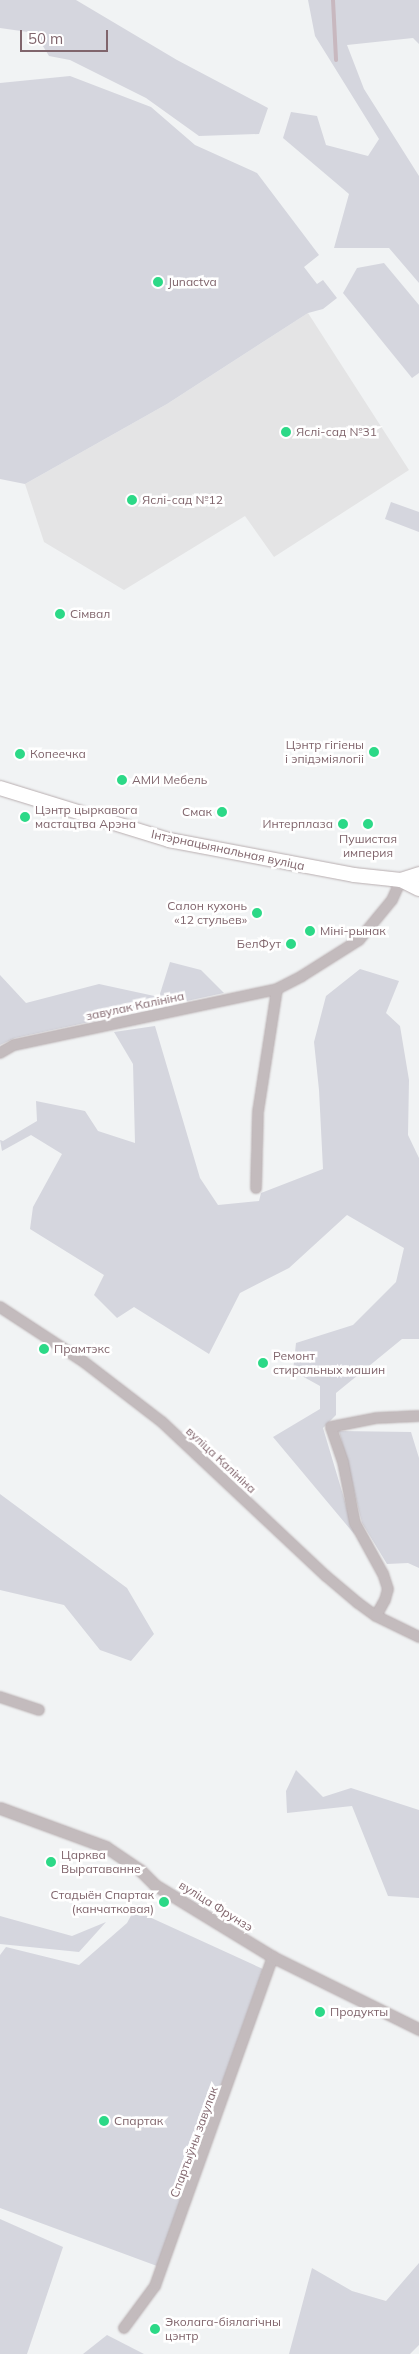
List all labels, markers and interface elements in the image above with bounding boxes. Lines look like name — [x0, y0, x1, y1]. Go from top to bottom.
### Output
scale bar — [22, 20, 110, 52]
text: 50 m — [28, 29, 63, 48]
place label: Junactva — [168, 275, 217, 289]
marker: Junactva — [152, 276, 164, 288]
place label: Яслі-сад №31 — [296, 425, 377, 439]
marker: Яслі-сад №31 — [280, 426, 292, 438]
place label: Яслі-сад №12 — [142, 493, 223, 507]
marker: Яслі-сад №12 — [126, 494, 138, 506]
place label: Сімвал — [70, 607, 110, 621]
marker: Сімвал — [54, 608, 66, 620]
place label: Цэнтр гігіены і эпідэміялогіі — [285, 738, 364, 766]
marker: Цэнтр гігіены і эпідэміялогіі — [368, 746, 380, 758]
place label: Копеечка — [30, 747, 86, 761]
marker: Копеечка — [14, 748, 26, 760]
place label: АМИ Мебель — [132, 773, 207, 787]
marker: АМИ Мебель — [116, 774, 128, 786]
place label: Цэнтр цыркавога мастацтва Арэна — [35, 803, 138, 831]
place label: Смак — [182, 805, 212, 819]
marker: Смак — [216, 806, 228, 818]
marker: Цэнтр цыркавога мастацтва Арэна — [19, 811, 31, 823]
place label: Интерплаза — [263, 817, 333, 831]
marker: Интерплаза — [337, 818, 349, 830]
marker: Пушистая империя — [362, 818, 374, 830]
street label: Інтэрнацыянальная вуліца — [150, 827, 306, 873]
place label: Пушистая империя — [339, 832, 397, 860]
place label: Салон кухонь «12 стульев» — [167, 899, 247, 927]
marker: Салон кухонь «12 стульев» — [251, 907, 263, 919]
place label: Міні-рынак — [320, 924, 386, 938]
marker: Міні-рынак — [304, 925, 316, 937]
place label: БелФут — [237, 937, 281, 951]
marker: БелФут — [285, 938, 297, 950]
street label: завулак Калініна — [85, 989, 185, 1023]
place label: Прамтэкс — [54, 1342, 110, 1356]
marker: Прамтэкс — [38, 1343, 50, 1355]
place label: Ремонт стиральных машин — [273, 1349, 385, 1377]
marker: Ремонт стиральных машин — [257, 1357, 269, 1369]
street label: вуліца Калініна — [183, 1424, 259, 1496]
place label: Царква Выратаванне — [61, 1848, 141, 1876]
marker: Царква Выратаванне — [45, 1856, 57, 1868]
street label: вуліца Фрунзэ — [176, 1878, 256, 1934]
place label: Стадыён Спартак (канчатковая) — [51, 1888, 154, 1916]
marker: Стадыён Спартак (канчатковая) — [158, 1896, 170, 1908]
place label: Продукты — [330, 2005, 388, 2019]
marker: Продукты — [314, 2006, 326, 2018]
street label: Спартыўны завулак — [167, 2084, 221, 2200]
place label: Спартак — [114, 2114, 163, 2128]
marker: Спартак — [98, 2115, 110, 2127]
place label: Эколага-біялагічны цэнтр — [165, 2315, 281, 2343]
marker: Эколага-біялагічны цэнтр — [149, 2323, 161, 2335]

